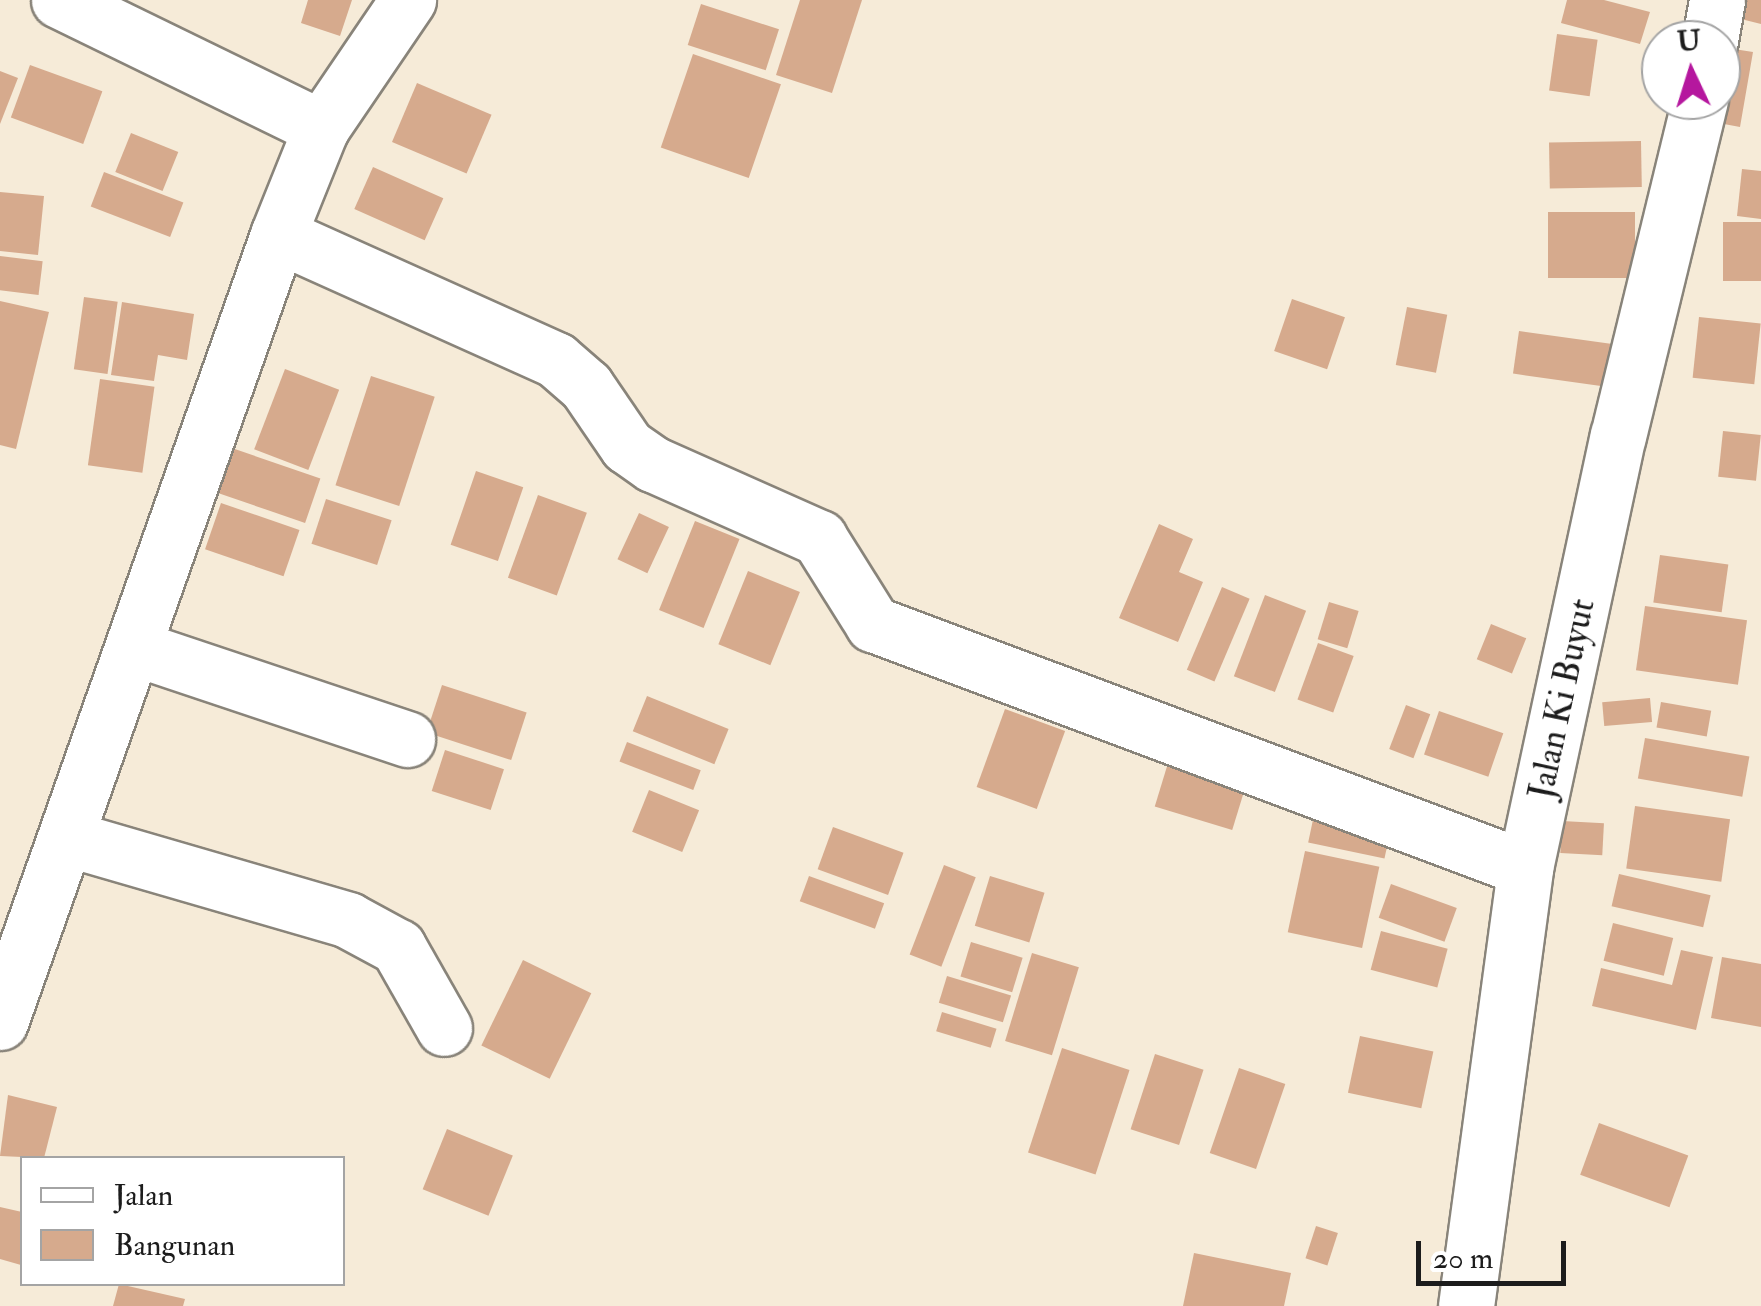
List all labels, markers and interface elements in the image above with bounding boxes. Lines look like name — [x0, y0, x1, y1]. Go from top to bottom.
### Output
north arrow — [1641, 20, 1741, 120]
text: U — [1676, 23, 1702, 60]
street label: Jalan Ki Buyut — [1520, 595, 1604, 803]
legend — [20, 1156, 345, 1286]
text: Jalan — [114, 1177, 173, 1214]
scale bar — [1421, 1221, 1571, 1283]
text: Bangunan — [114, 1227, 235, 1264]
text: 20 m — [1433, 1240, 1493, 1277]

